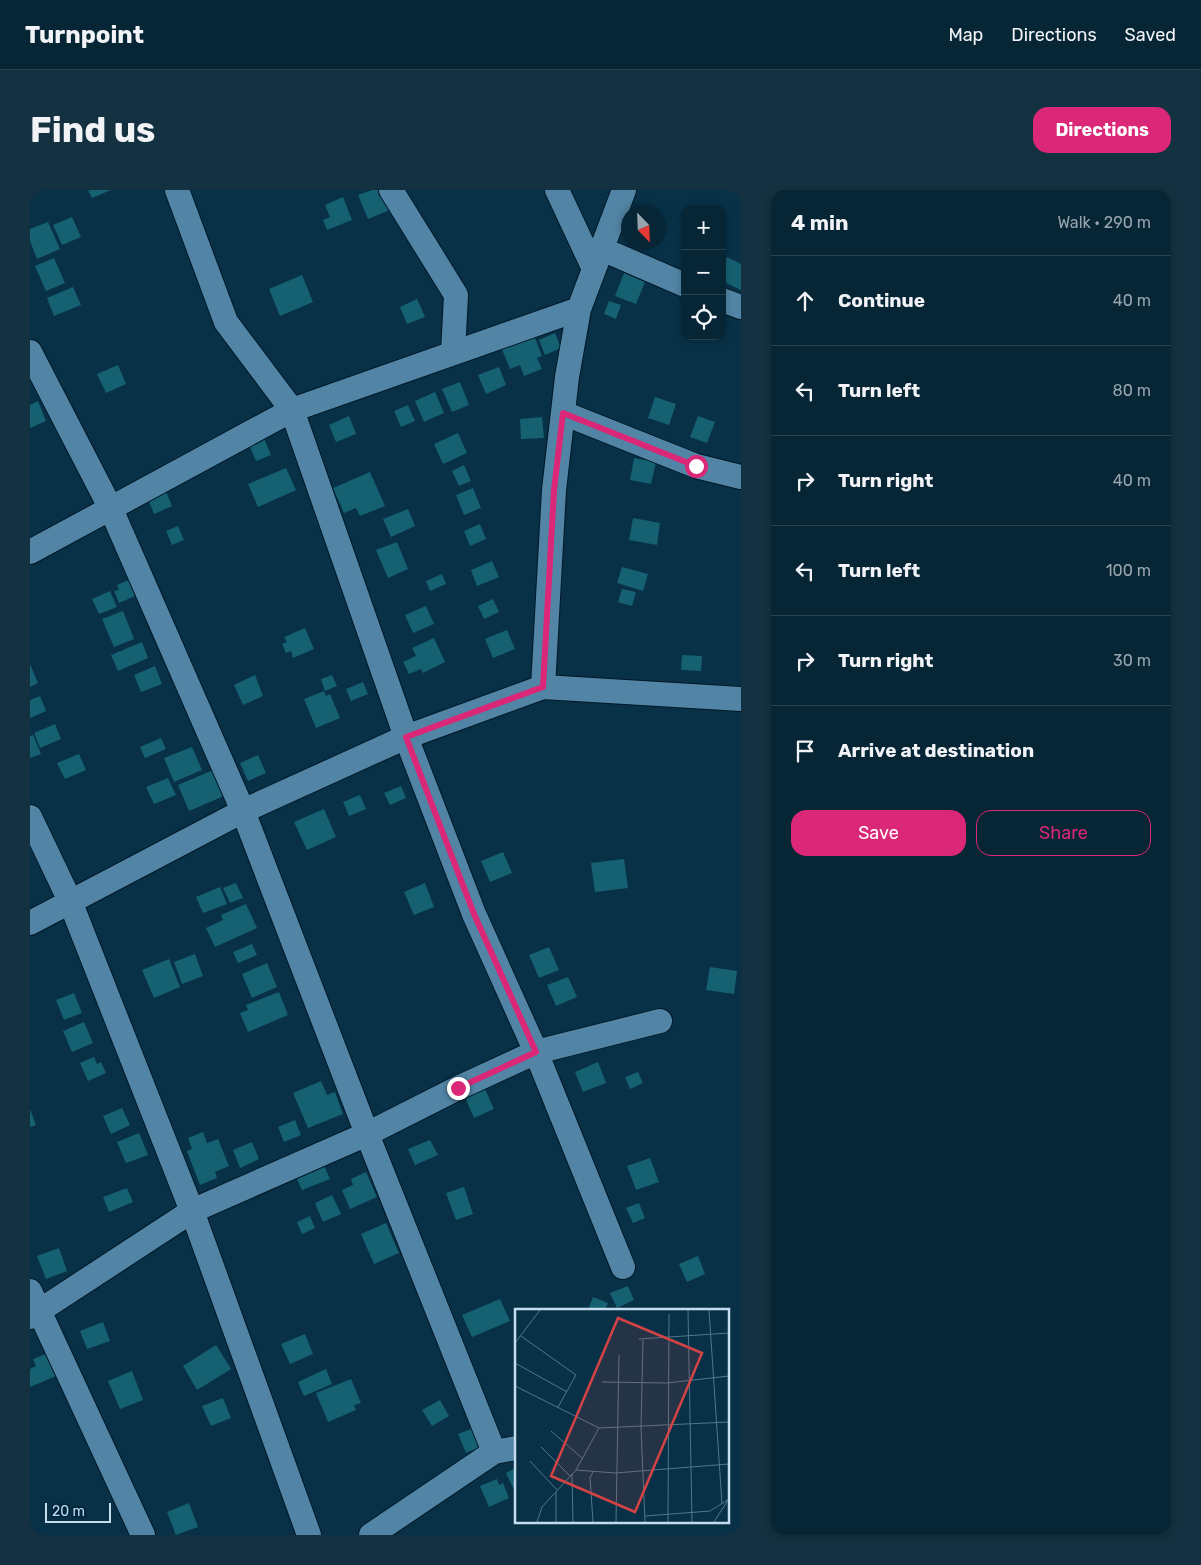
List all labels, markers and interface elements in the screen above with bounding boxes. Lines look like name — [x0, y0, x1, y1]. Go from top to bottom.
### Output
text: Turnpoint — [25, 21, 144, 49]
text: Map — [948, 24, 983, 46]
text: Directions — [1011, 24, 1097, 46]
text: Saved — [1125, 24, 1176, 46]
button: Directions — [1033, 107, 1171, 153]
text: Find us — [30, 109, 155, 151]
north arrow — [621, 205, 666, 250]
map controls — [681, 205, 726, 340]
button: + — [681, 205, 726, 250]
text: 4 min — [791, 210, 849, 235]
text: Walk · 290 m — [1057, 213, 1151, 232]
button: − — [681, 250, 726, 295]
icon: ahead — [791, 287, 819, 315]
text: Continue — [838, 289, 925, 312]
text: 40 m — [1113, 291, 1151, 310]
button: locate — [681, 295, 726, 340]
icon: left — [791, 377, 819, 405]
text: Turn left — [838, 379, 920, 402]
text: 80 m — [1113, 381, 1151, 400]
route start — [685, 455, 708, 478]
icon: right — [791, 467, 819, 495]
text: Turn right — [838, 469, 933, 492]
text: 40 m — [1113, 471, 1151, 490]
icon: left — [791, 557, 819, 585]
text: Turn left — [838, 559, 920, 582]
text: 100 m — [1106, 561, 1151, 580]
icon: right — [791, 647, 819, 675]
text: Turn right — [838, 649, 933, 672]
text: 30 m — [1113, 651, 1151, 670]
icon: arrive — [791, 737, 819, 765]
text: Arrive at destination — [838, 739, 1034, 762]
button: Save — [791, 810, 966, 856]
button: Share — [976, 810, 1151, 856]
route end — [447, 1077, 470, 1100]
inset map — [515, 1309, 728, 1522]
scale bar — [45, 1500, 111, 1523]
text: 20 m — [52, 1503, 85, 1520]

